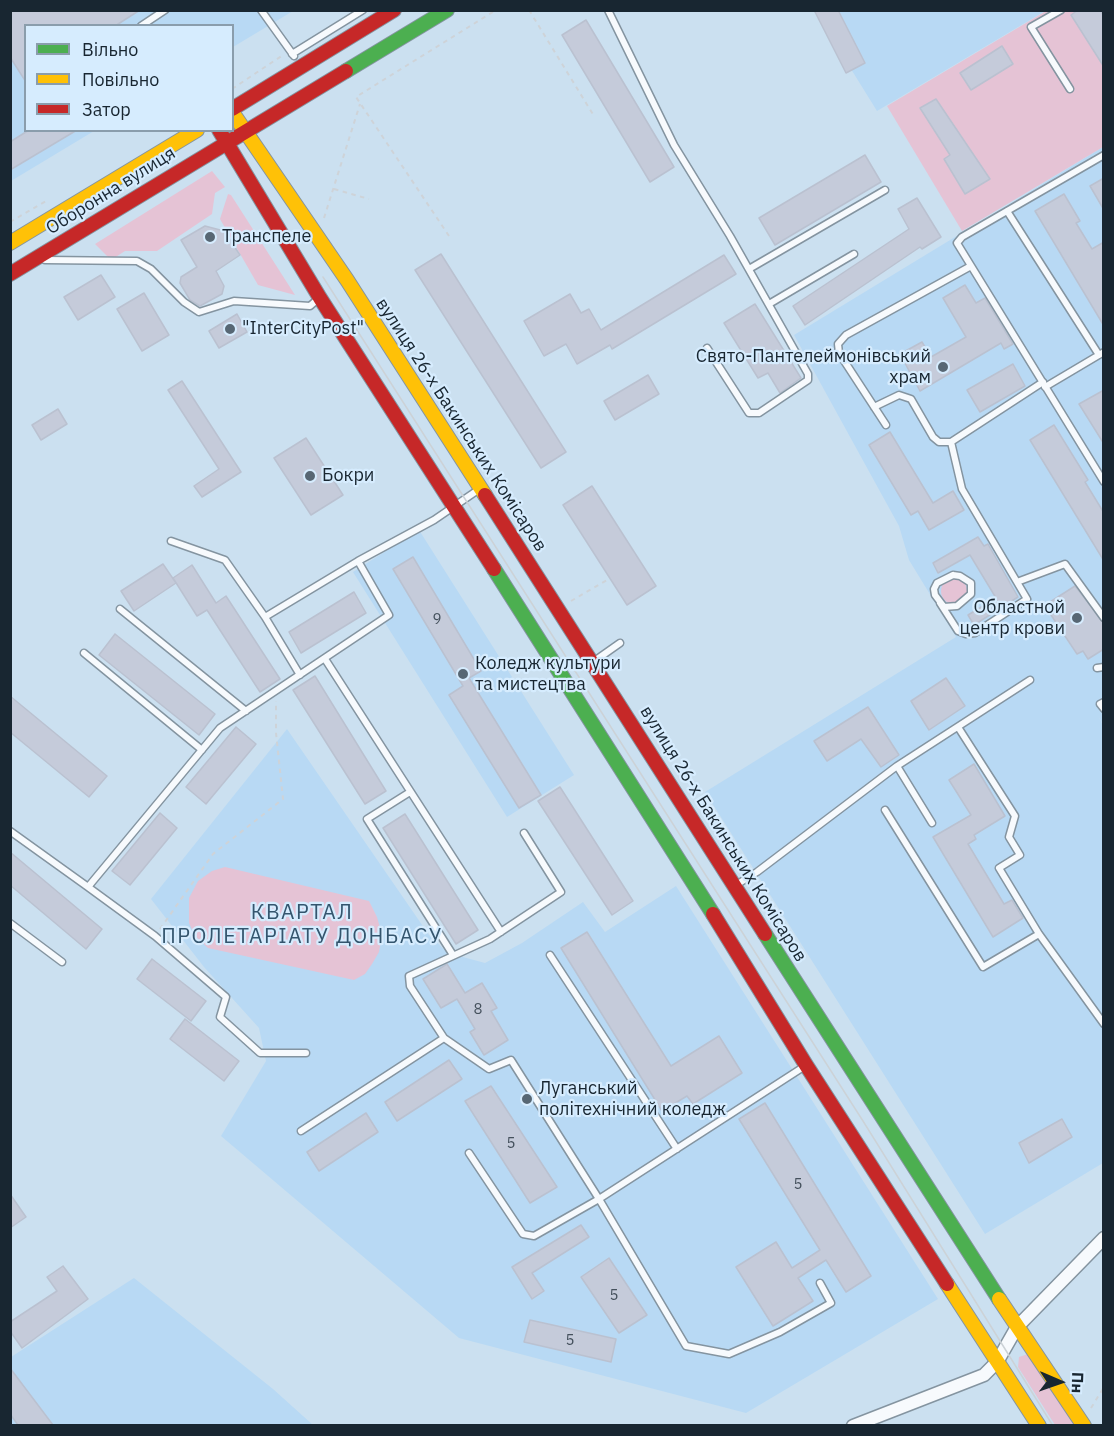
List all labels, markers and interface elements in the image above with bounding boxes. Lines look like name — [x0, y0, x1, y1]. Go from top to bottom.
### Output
legend — [24, 24, 234, 132]
text: Вільно — [82, 38, 138, 61]
text: Повільно — [82, 68, 159, 91]
text: Затор — [82, 98, 131, 121]
street label: Оборонна вулиця — [42, 143, 180, 239]
place label: Транспеле — [222, 226, 311, 248]
marker: Транспеле — [203, 230, 217, 244]
street label: вулиця 26-х Бакинських Комісаров — [371, 294, 551, 556]
place label: "InterCityPost" — [242, 318, 364, 340]
marker: "InterCityPost" — [223, 322, 237, 336]
place label: Свято-Пантелеймонівський храм — [696, 346, 931, 388]
marker: Свято-Пантелеймонівський храм — [936, 360, 950, 374]
place label: Бокри — [322, 465, 374, 487]
marker: Бокри — [303, 469, 317, 483]
place label: Областной центр крови — [960, 597, 1065, 640]
house number: 9 — [433, 611, 441, 629]
marker: Областной центр крови — [1070, 611, 1084, 625]
place label: Коледж культури та мистецтва — [475, 653, 621, 696]
marker: Коледж культури та мистецтва — [456, 667, 470, 681]
street label: вулиця 26-х Бакинських Комісаров — [635, 702, 811, 966]
district label: КВАРТАЛ ПРОЛЕТАРІАТУ ДОНБАСУ — [161, 900, 443, 950]
house number: 8 — [474, 1001, 482, 1019]
place label: Луганський політехнічний коледж — [539, 1078, 726, 1120]
marker: Луганський політехнічний коледж — [520, 1092, 534, 1106]
house number: 5 — [507, 1135, 515, 1153]
house number: 5 — [794, 1176, 802, 1194]
house number: 5 — [610, 1287, 618, 1305]
house number: 5 — [566, 1332, 574, 1350]
north arrow — [1030, 1352, 1090, 1412]
text: Пн — [1068, 1372, 1088, 1394]

